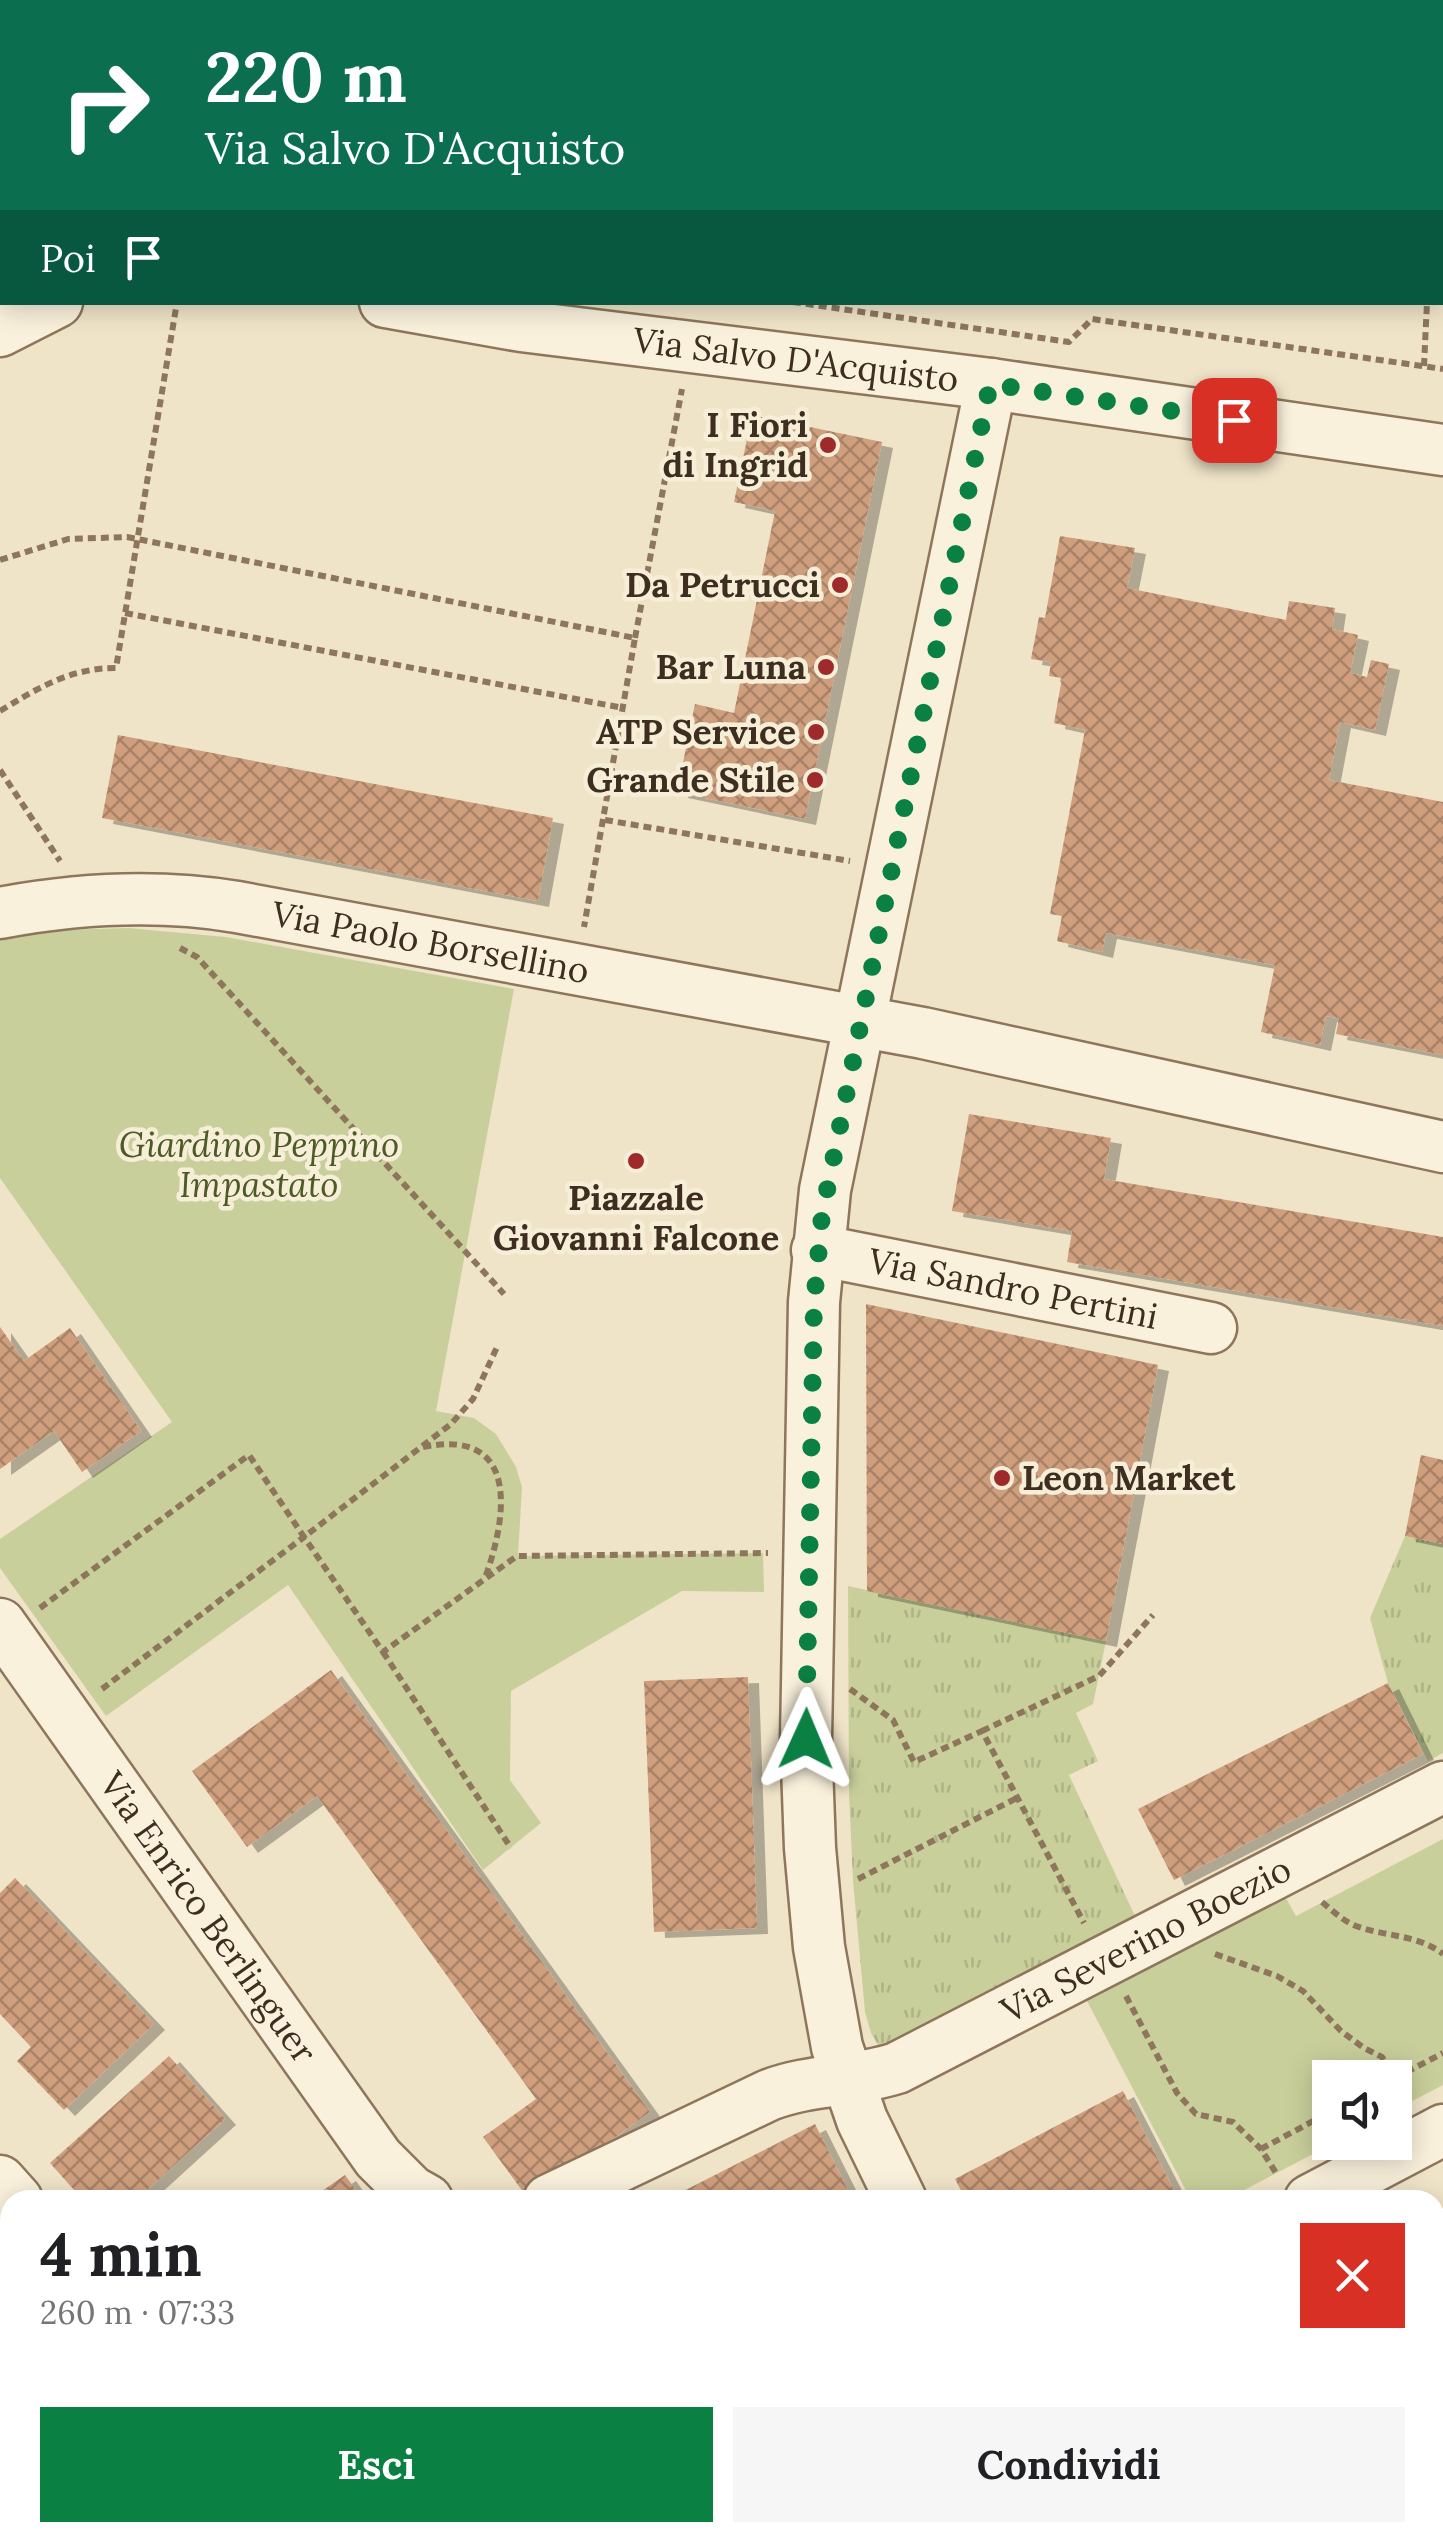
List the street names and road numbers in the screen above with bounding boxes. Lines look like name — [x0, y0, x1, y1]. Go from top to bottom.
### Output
street label: Via Salvo D'Acquisto — [630, 317, 961, 402]
street label: Via Paolo Borsellino — [267, 891, 593, 993]
street label: Via Sandro Pertini — [864, 1238, 1162, 1339]
street label: Via Enrico Berlinguer — [89, 1762, 327, 2072]
street label: Via Severino Boezio — [992, 1846, 1298, 2033]

